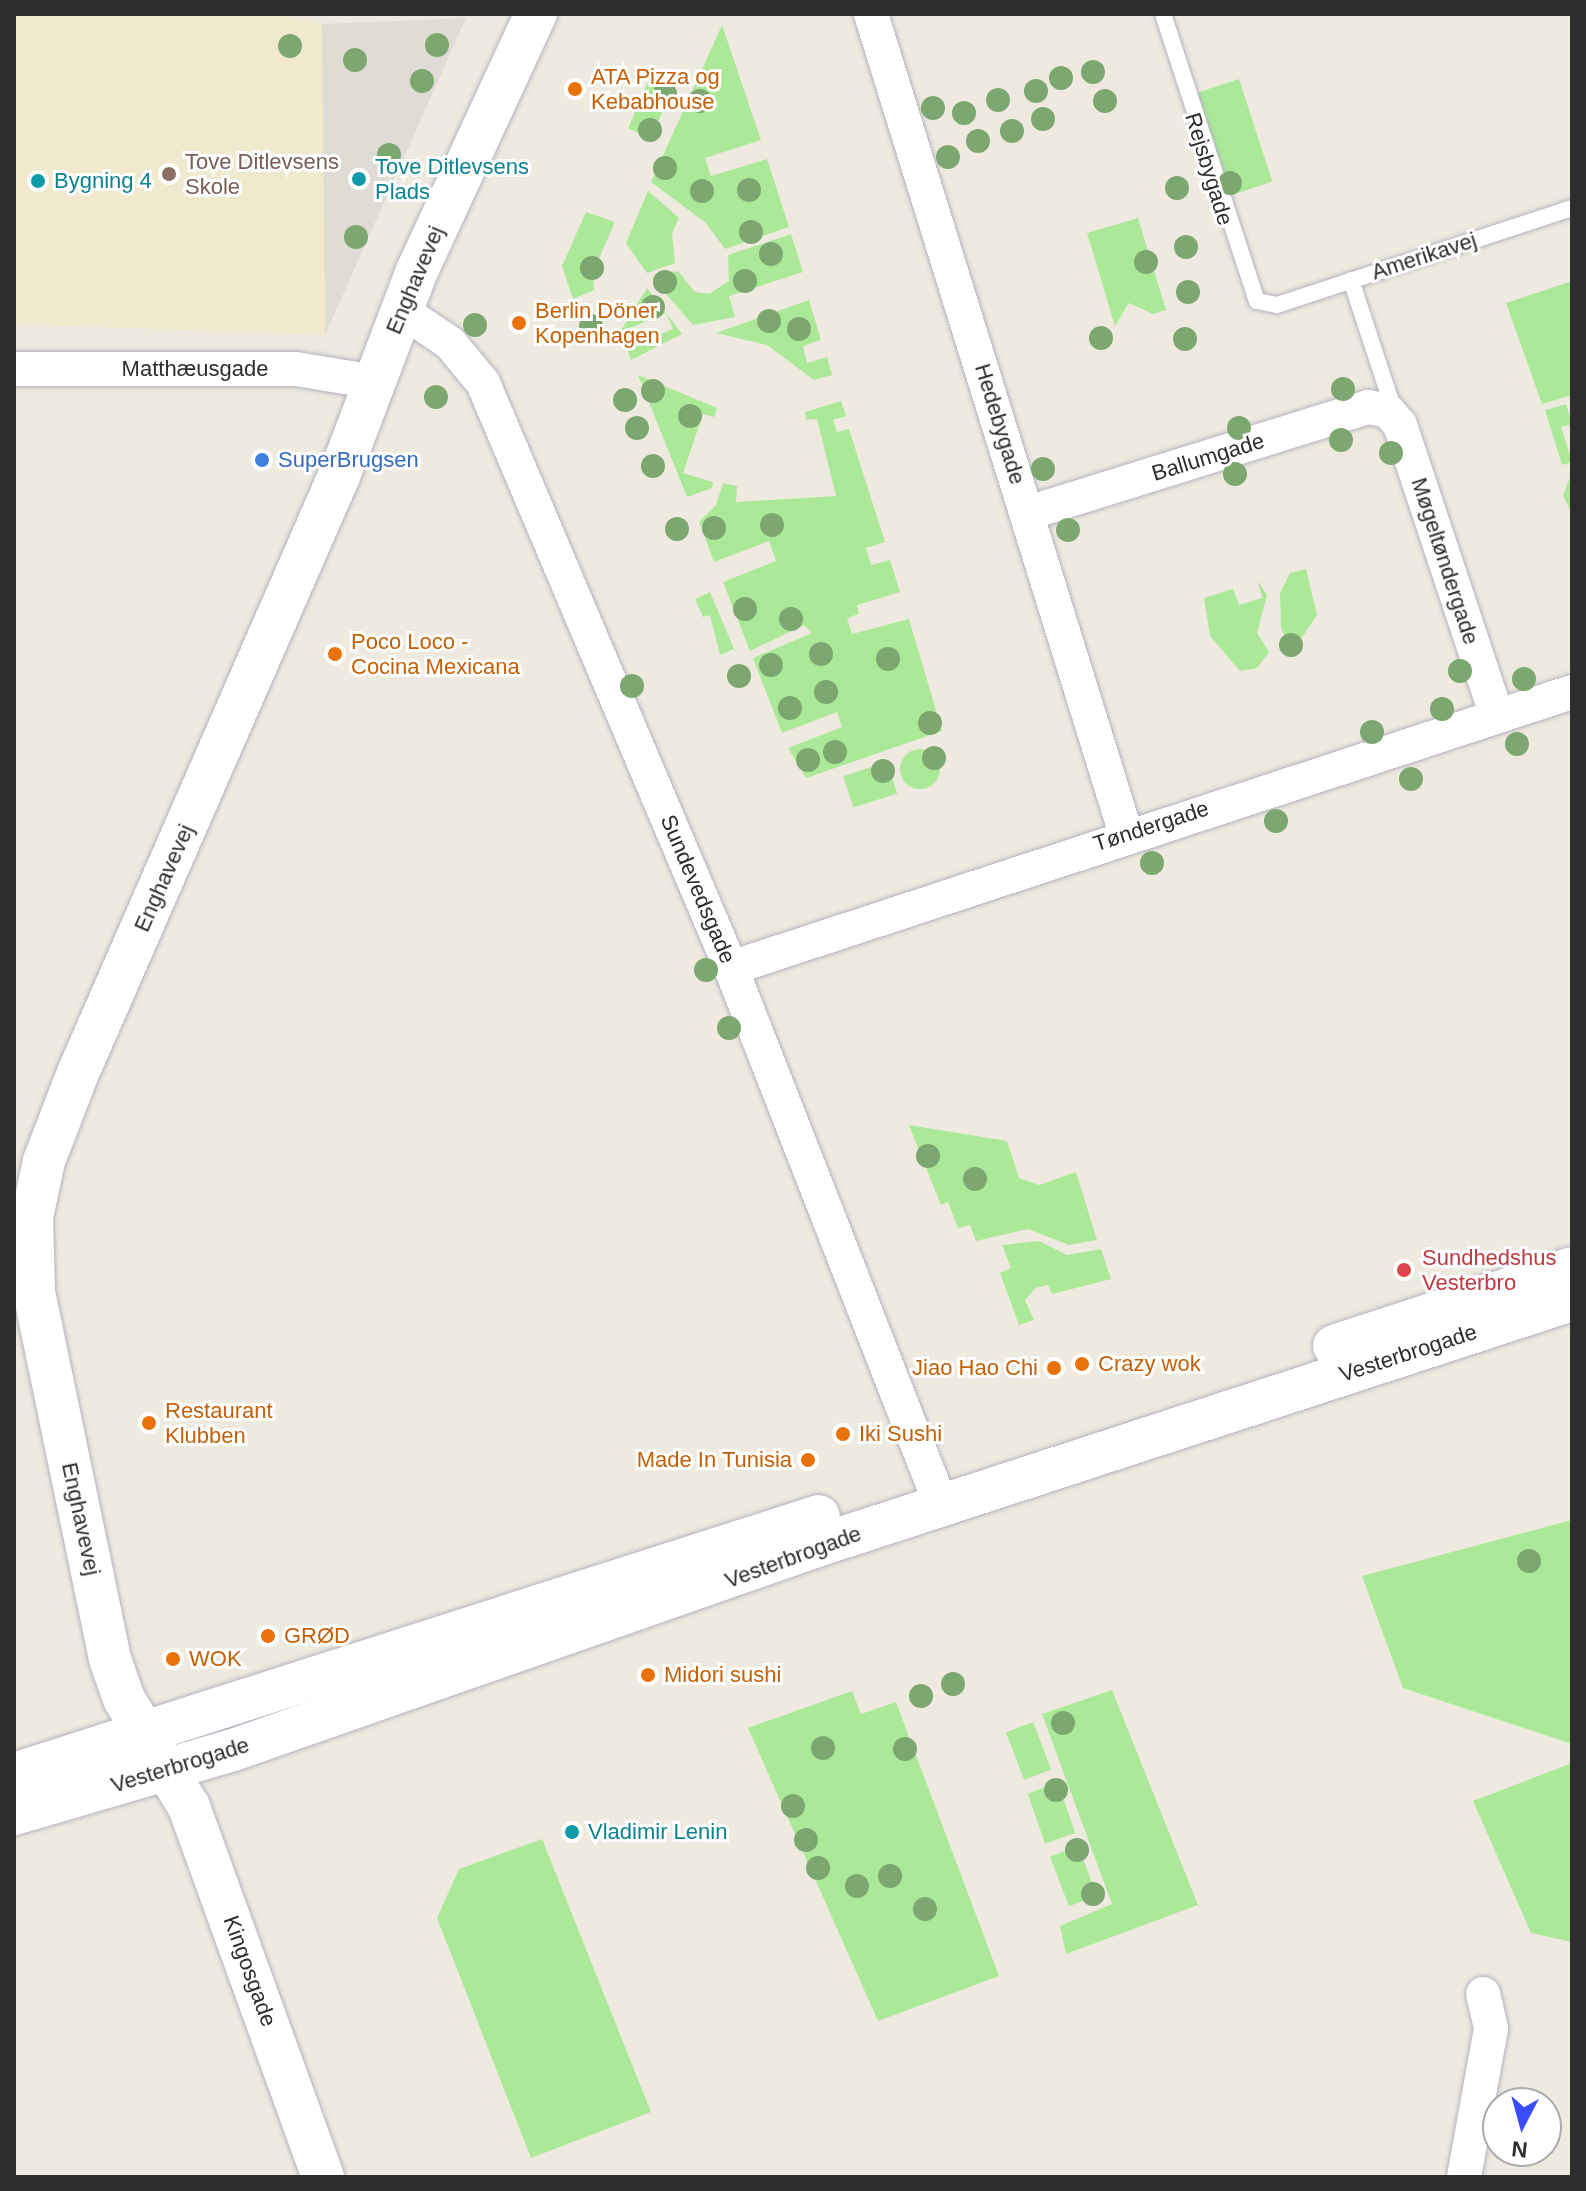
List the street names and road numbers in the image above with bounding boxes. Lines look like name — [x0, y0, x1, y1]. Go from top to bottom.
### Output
street label: Rejsbygade — [1179, 110, 1239, 228]
street label: Enghavevej — [380, 222, 450, 338]
street label: Amerikavej — [1368, 227, 1480, 285]
street label: Matthæusgade — [122, 356, 268, 382]
street label: Hedebygade — [969, 360, 1031, 488]
street label: Ballumgade — [1149, 427, 1267, 487]
street label: Møgeltøndergade — [1406, 474, 1484, 648]
street label: Tøndergade — [1090, 795, 1212, 857]
street label: Sundevedsgade — [655, 811, 741, 967]
street label: Enghavevej — [129, 820, 199, 936]
street label: Vesterbrogade — [1336, 1318, 1480, 1388]
street label: Enghavevej — [56, 1460, 106, 1578]
street label: Vesterbrogade — [721, 1520, 865, 1594]
street label: Vesterbrogade — [108, 1731, 252, 1799]
street label: Kingosgade — [218, 1912, 282, 2030]

